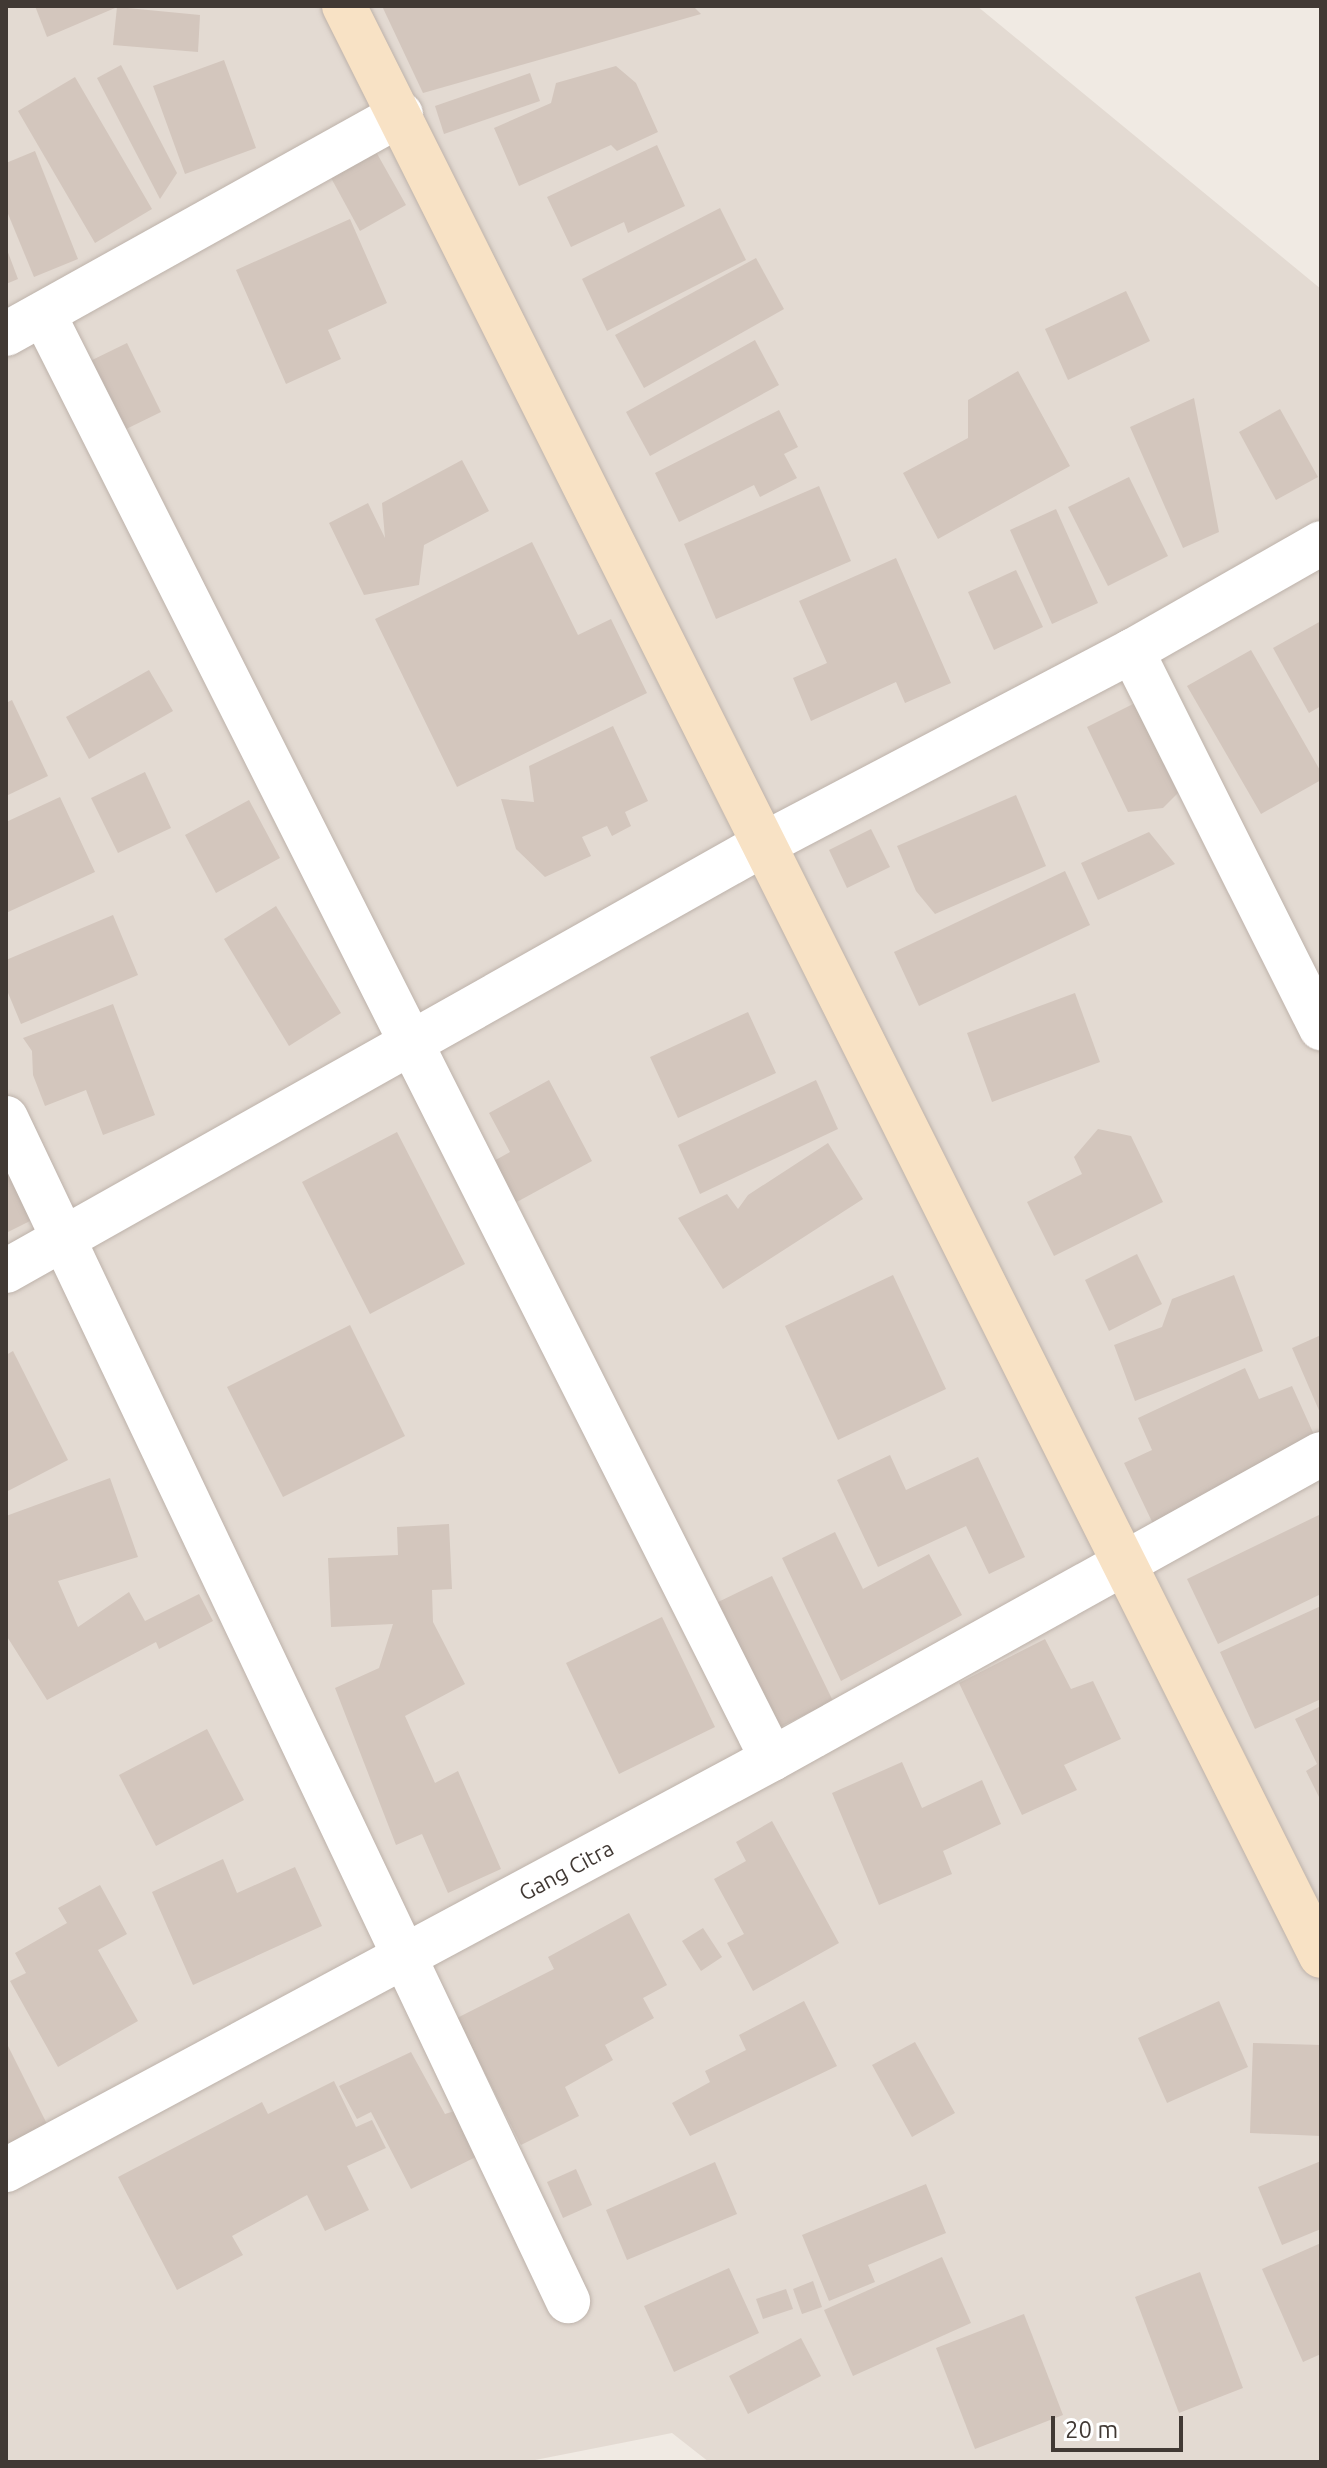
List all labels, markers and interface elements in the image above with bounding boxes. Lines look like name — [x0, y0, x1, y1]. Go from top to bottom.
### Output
street label: Gang Citra — [514, 1834, 618, 1906]
scale bar — [1055, 2400, 1187, 2450]
text: 20 m — [1065, 2416, 1118, 2443]

